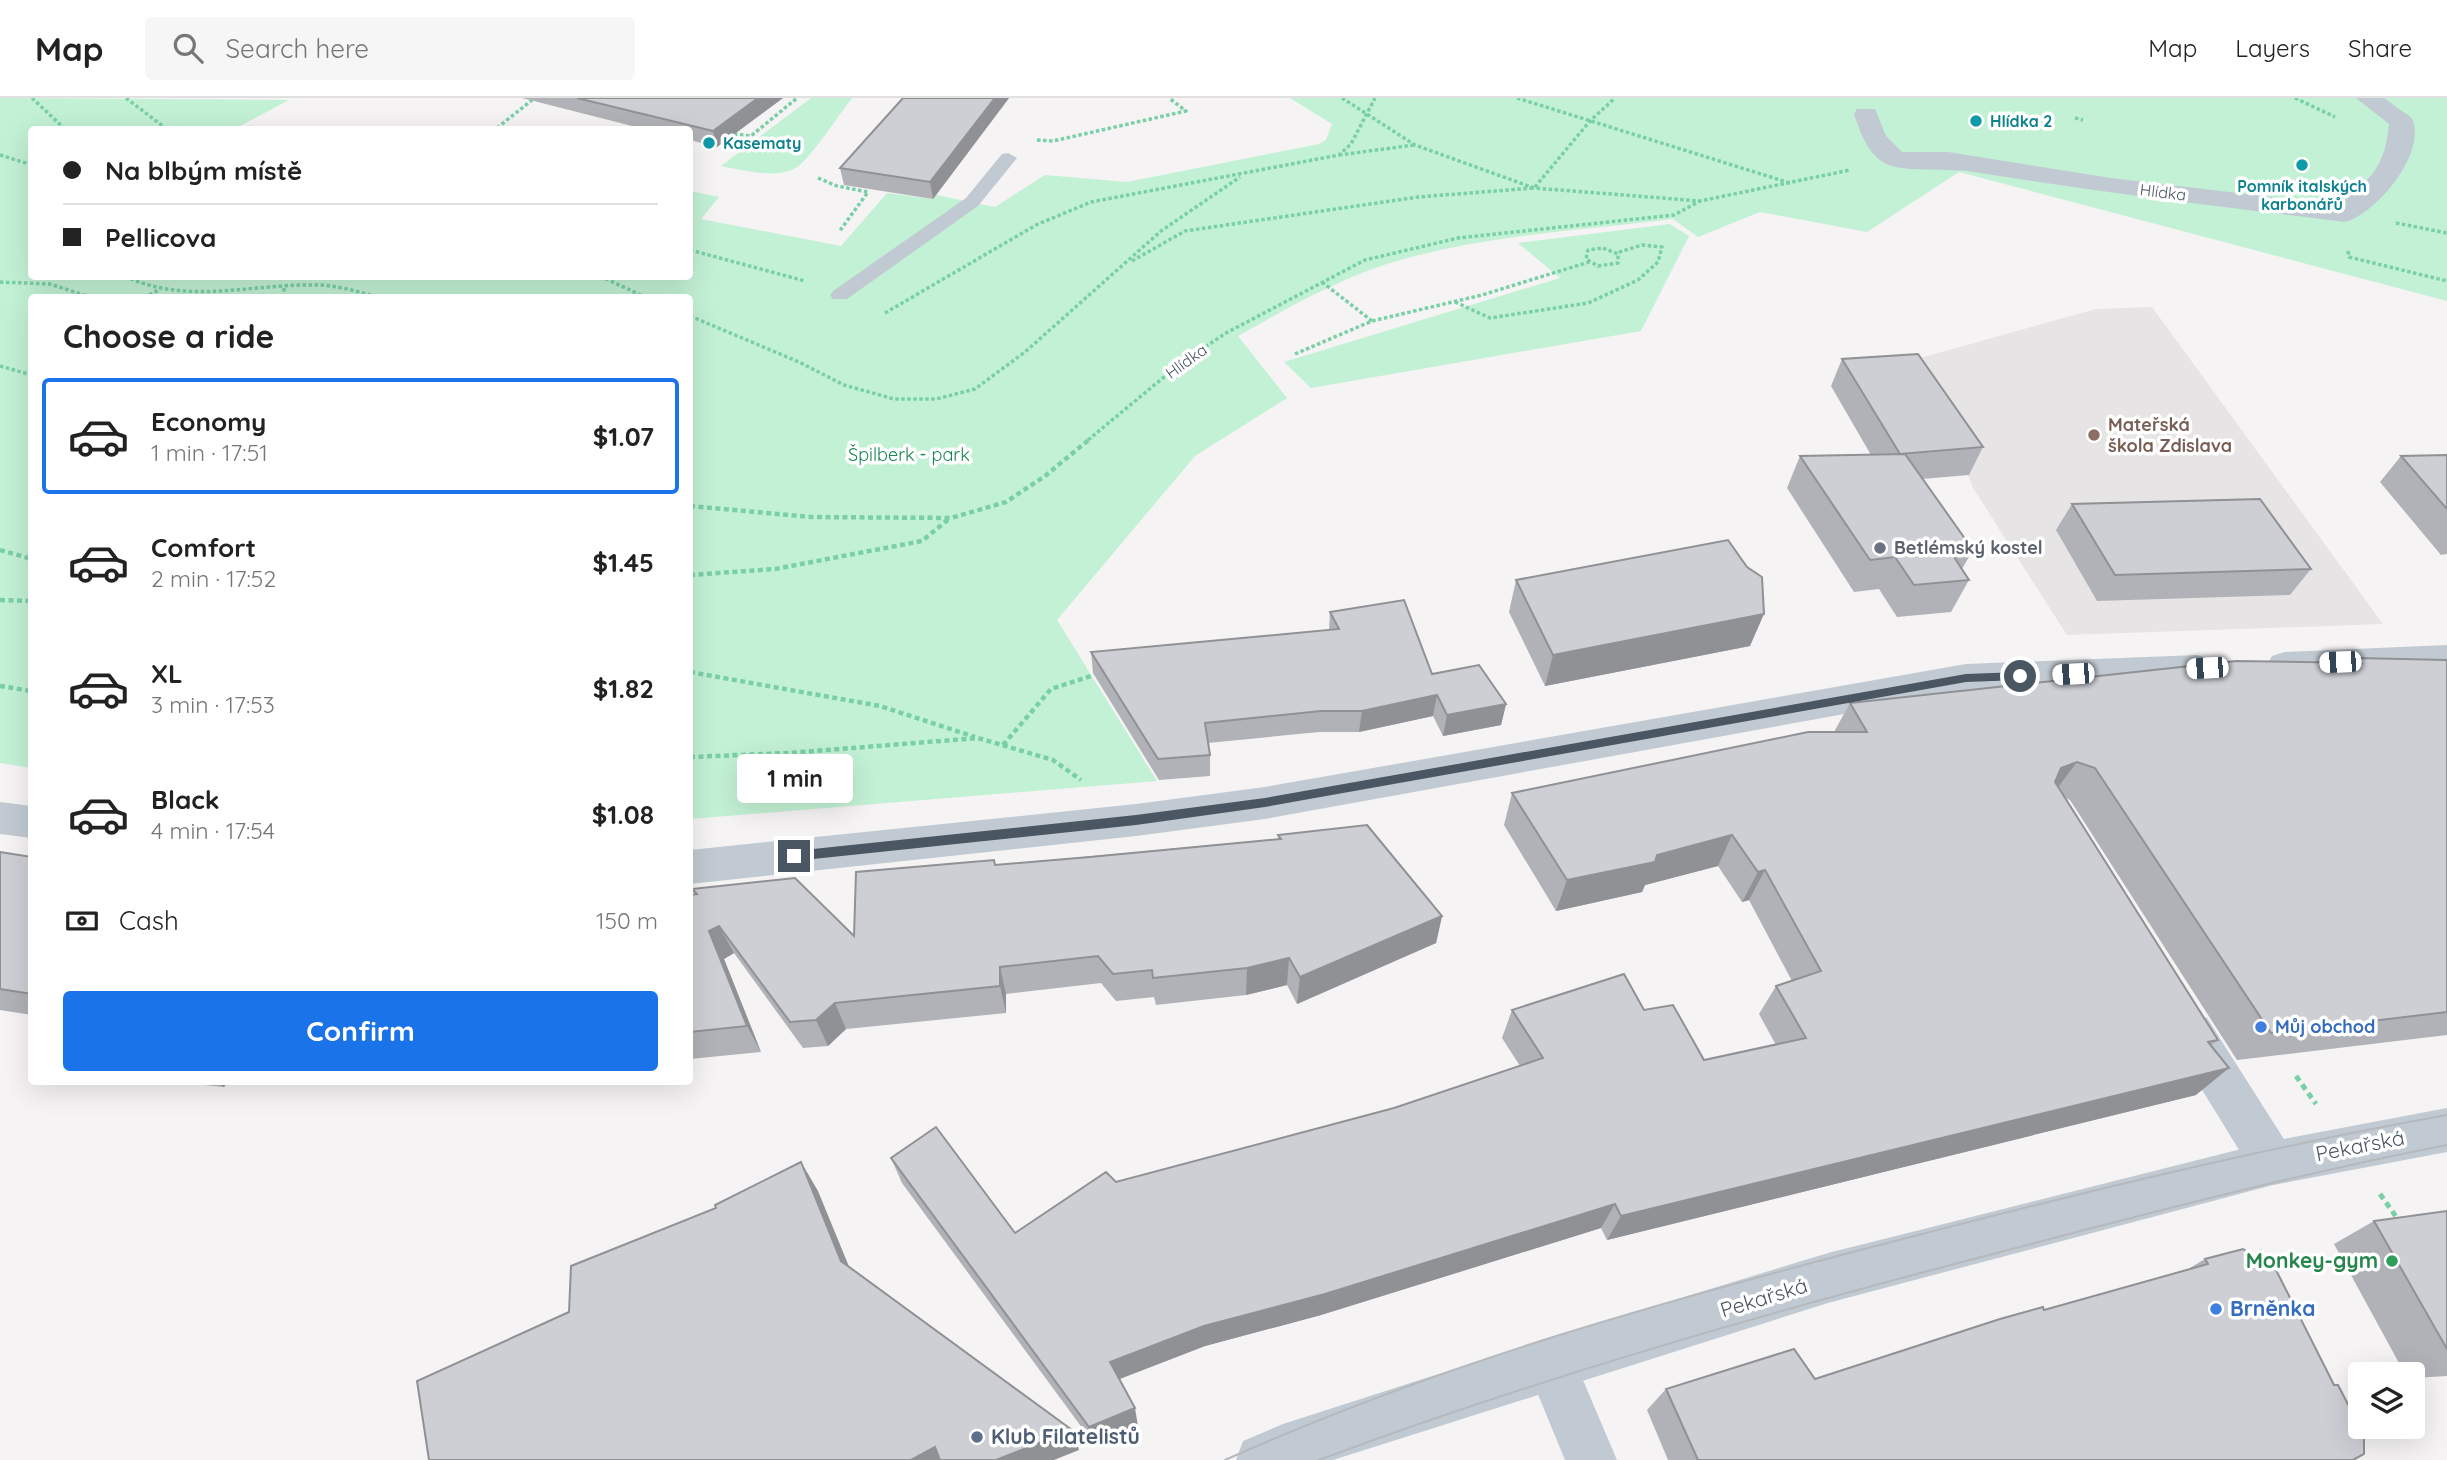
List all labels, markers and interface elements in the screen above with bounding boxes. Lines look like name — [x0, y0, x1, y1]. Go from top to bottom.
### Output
search box — [145, 17, 635, 80]
text: Map — [35, 28, 103, 69]
icon: search — [169, 29, 207, 67]
text: Search here — [225, 32, 369, 65]
text: Map — [2148, 33, 2197, 63]
text: Layers — [2235, 33, 2310, 63]
text: Share — [2348, 33, 2412, 63]
place label: Hlídka 2 — [1990, 111, 2052, 131]
marker: Hlídka 2 — [1968, 113, 1984, 129]
place label: Kasematy — [723, 133, 801, 153]
marker: Kasematy — [701, 135, 717, 151]
text: Na blbým místě — [105, 154, 302, 187]
marker: Pomník italských karbonářů — [2294, 157, 2310, 173]
place label: Pomník italských karbonářů — [2237, 176, 2367, 214]
street label: Hlídka — [2139, 179, 2187, 205]
text: Pellicova — [105, 221, 216, 254]
text: Choose a ride — [63, 316, 275, 356]
street label: Hlídka — [1161, 339, 1211, 383]
icon: car — [67, 405, 130, 468]
text: Economy — [151, 405, 266, 438]
place label: Mateřská škola Zdislava — [2108, 413, 2232, 457]
text: $1.07 — [593, 420, 654, 453]
marker: Mateřská škola Zdislava — [2086, 427, 2102, 443]
text: 1 min · 17:51 — [151, 438, 268, 467]
park label: Špilberk - park — [848, 443, 970, 466]
icon: car — [67, 531, 130, 594]
text: Comfort — [151, 531, 256, 564]
place label: Betlémský kostel — [1894, 536, 2043, 559]
marker: Betlémský kostel — [1872, 540, 1888, 556]
text: $1.45 — [592, 546, 654, 579]
text: 2 min · 17:52 — [151, 564, 276, 593]
car — [2319, 651, 2362, 673]
car — [2186, 656, 2229, 680]
icon: car — [67, 657, 130, 720]
text: XL — [151, 657, 183, 690]
route start — [2004, 660, 2036, 692]
car — [2052, 662, 2095, 686]
text: $1.82 — [593, 672, 654, 705]
text: 3 min · 17:53 — [151, 690, 275, 719]
callout: 1 min — [736, 754, 852, 804]
text: 1 min — [767, 764, 823, 793]
icon: car — [67, 783, 130, 846]
text: Black — [151, 783, 220, 816]
text: $1.08 — [592, 798, 654, 831]
text: 4 min · 17:54 — [151, 816, 275, 845]
route end — [778, 840, 810, 872]
icon: cash — [63, 902, 101, 940]
text: Cash — [119, 904, 179, 937]
text: 150 m — [596, 906, 658, 935]
button: Confirm — [63, 991, 658, 1071]
place label: Můj obchod — [2275, 1015, 2375, 1038]
marker: Můj obchod — [2253, 1019, 2269, 1035]
street label: Pekařská — [2313, 1124, 2406, 1166]
place label: Monkey-gym — [2246, 1247, 2378, 1273]
marker: Monkey-gym — [2384, 1253, 2400, 1269]
street label: Pekařská — [1717, 1271, 1810, 1323]
place label: Brněnka — [2230, 1295, 2315, 1321]
marker: Brněnka — [2208, 1301, 2224, 1317]
map controls — [2348, 1362, 2425, 1439]
button: layers — [2348, 1362, 2425, 1439]
place label: Klub Filatelistů — [991, 1423, 1140, 1449]
marker: Klub Filatelistů — [969, 1429, 985, 1445]

